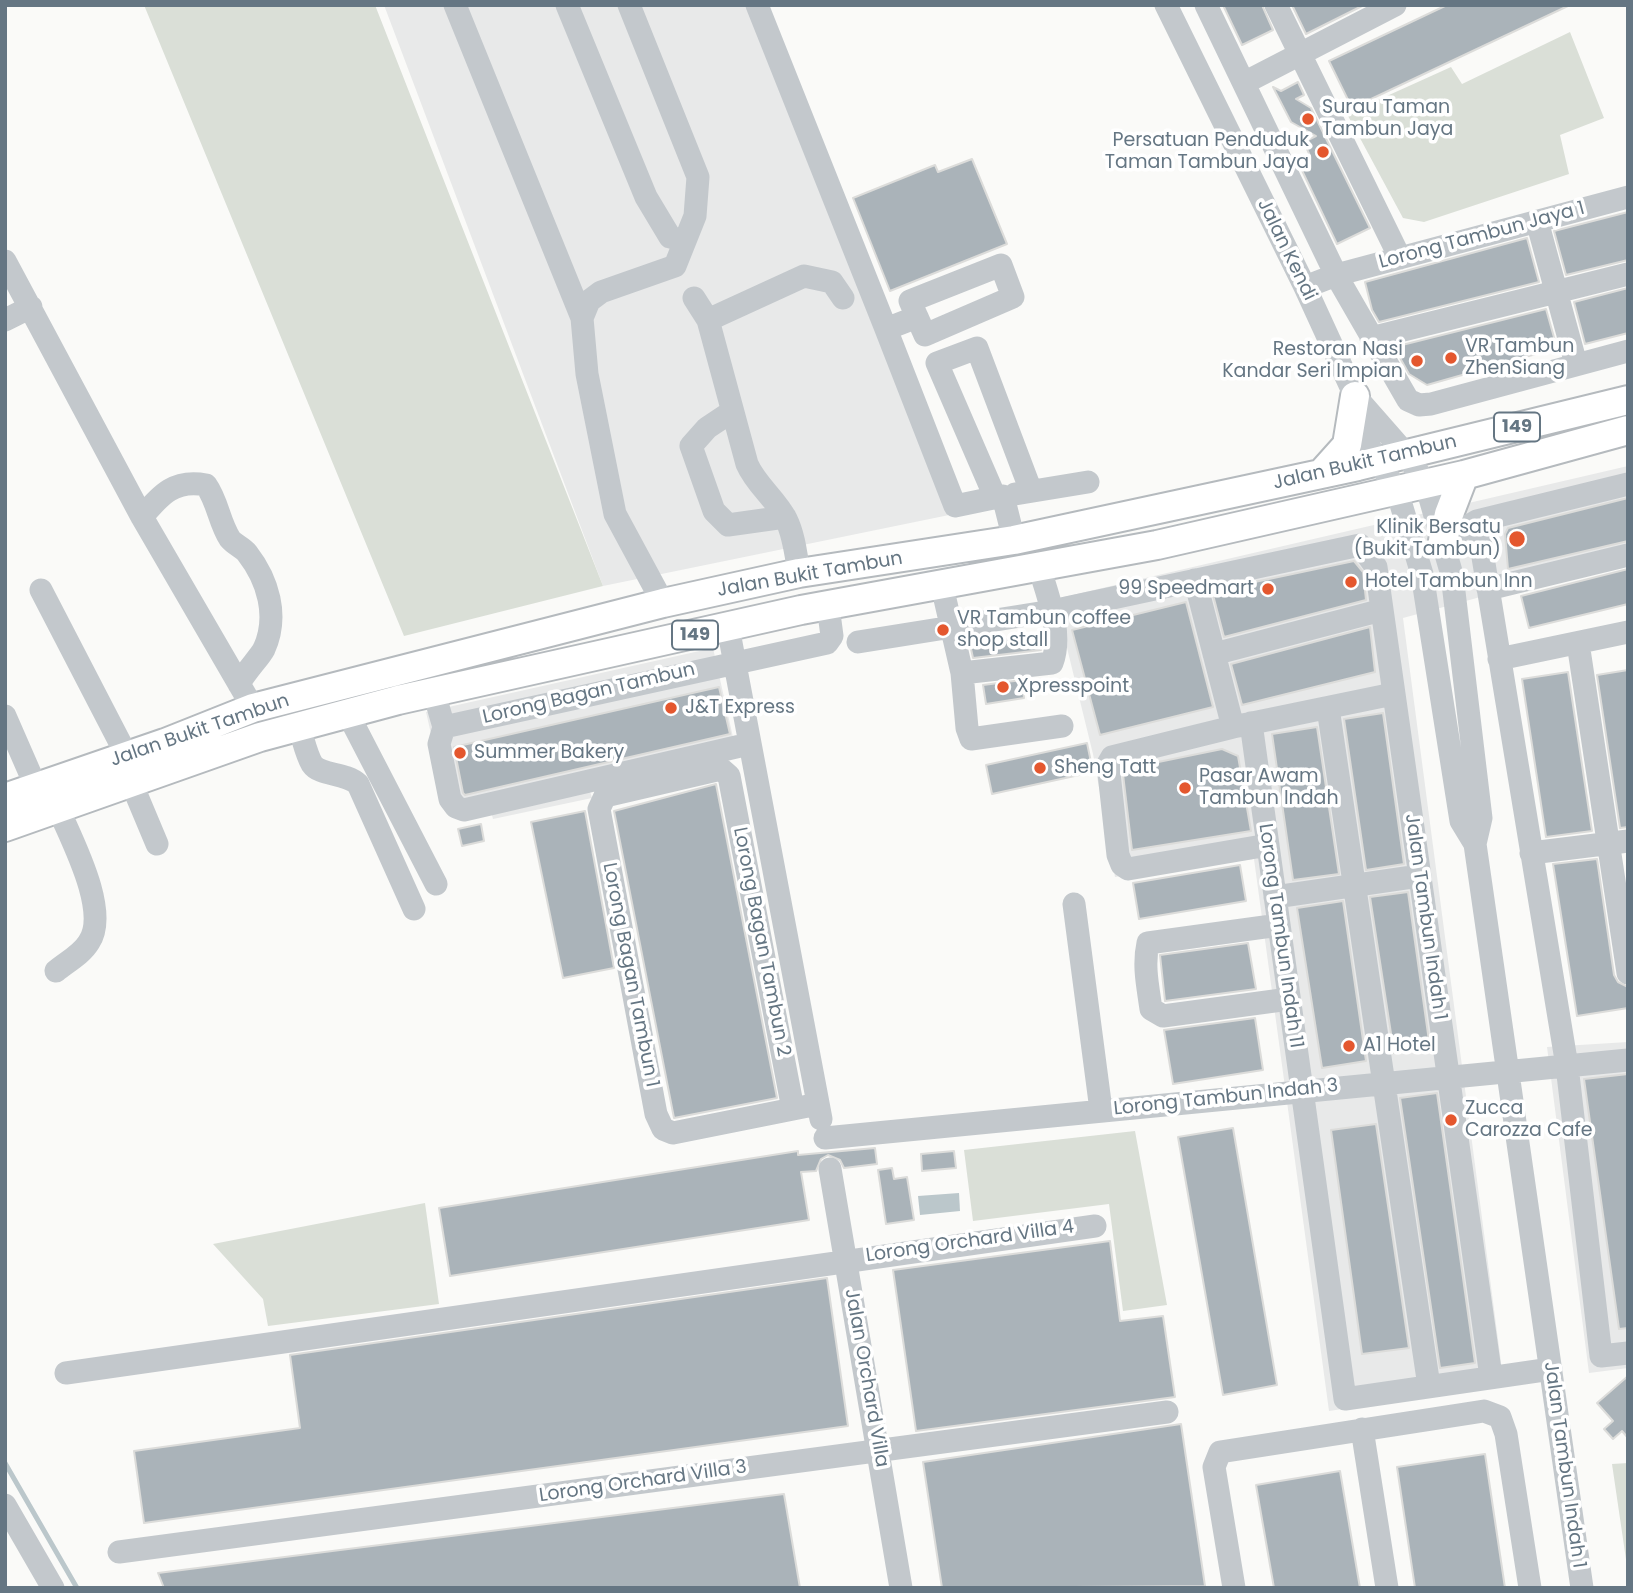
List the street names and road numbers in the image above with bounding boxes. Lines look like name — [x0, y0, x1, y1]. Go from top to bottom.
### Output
street label: Jalan Kendi — [1252, 195, 1320, 305]
street label: Lorong Tambun Jaya 1 — [1377, 198, 1587, 274]
road number: 149 — [1494, 412, 1540, 442]
street label: Jalan Bukit Tambun — [1271, 431, 1459, 495]
street label: Jalan Bukit Tambun — [716, 547, 904, 603]
road number: 149 — [672, 620, 718, 650]
street label: Lorong Bagan Tambun — [481, 658, 697, 730]
street label: Jalan Bukit Tambun — [108, 690, 292, 772]
street label: Jalan Tambun Indah 1 — [1399, 812, 1451, 1022]
street label: Lorong Tambun Indah 11 — [1253, 822, 1307, 1050]
street label: Lorong Bagan Tambun 2 — [728, 825, 794, 1059]
street label: Lorong Bagan Tambun 1 — [597, 861, 663, 1089]
street label: Lorong Tambun Indah 3 — [1113, 1075, 1339, 1121]
street label: Lorong Orchard Villa 4 — [864, 1216, 1076, 1268]
street label: Jalan Orchard Villa — [839, 1287, 893, 1469]
street label: Jalan Tambun Indah 1 — [1538, 1360, 1590, 1570]
street label: Lorong Orchard Villa 3 — [538, 1456, 748, 1508]

